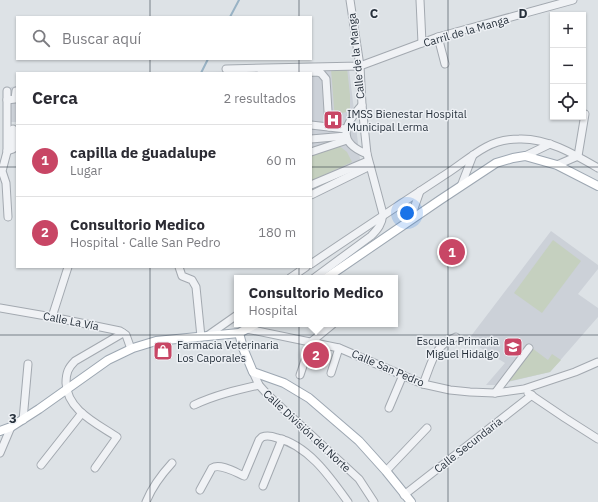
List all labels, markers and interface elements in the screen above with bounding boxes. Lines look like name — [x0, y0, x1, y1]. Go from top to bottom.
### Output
text: C — [370, 5, 379, 22]
text: D — [518, 5, 528, 22]
street label: Calle de la Manga — [345, 12, 367, 100]
street label: Carril de la Manga — [422, 12, 510, 50]
map controls — [550, 12, 586, 120]
button: + — [550, 12, 586, 48]
search box — [16, 16, 312, 60]
icon: search — [30, 27, 52, 49]
text: Buscar aquí — [62, 29, 141, 48]
button: − — [550, 48, 586, 84]
button: locate — [550, 84, 586, 120]
text: Cerca — [32, 87, 78, 109]
text: 2 resultados — [223, 90, 296, 107]
place label: IMSS Bienestar Hospital Municipal Lerma — [347, 107, 467, 134]
hospital icon: IMSS Bienestar Hospital Municipal Lerma — [322, 109, 344, 131]
text: capilla de guadalupe — [70, 143, 216, 162]
text: 1 — [41, 152, 49, 169]
text: 60 m — [266, 152, 296, 169]
text: Lugar — [70, 162, 102, 179]
your location — [397, 203, 417, 223]
text: Consultorio Medico — [70, 215, 205, 234]
text: 2 — [41, 224, 49, 241]
text: 180 m — [258, 224, 296, 241]
text: Hospital · Calle San Pedro — [70, 234, 220, 251]
pin: 1 — [439, 237, 465, 267]
popup — [234, 275, 398, 327]
text: Consultorio Medico — [249, 283, 383, 302]
text: Hospital — [249, 302, 297, 319]
street label: Calle La Vía — [42, 309, 100, 333]
place label: Escuela Primaria Miguel Hidalgo — [416, 334, 499, 361]
school or university icon: Escuela Primaria Miguel Hidalgo — [502, 336, 524, 358]
place label: Farmacia Veterinaria Los Caporales — [177, 338, 279, 365]
shop icon: Farmacia Veterinaria Los Caporales — [152, 340, 174, 362]
pin: 2 — [303, 340, 329, 370]
street label: Calle San Pedro — [350, 346, 426, 390]
street label: Calle División del Norte — [260, 387, 354, 475]
text: 3 — [9, 410, 17, 427]
street label: Calle Secundaria — [431, 414, 505, 476]

